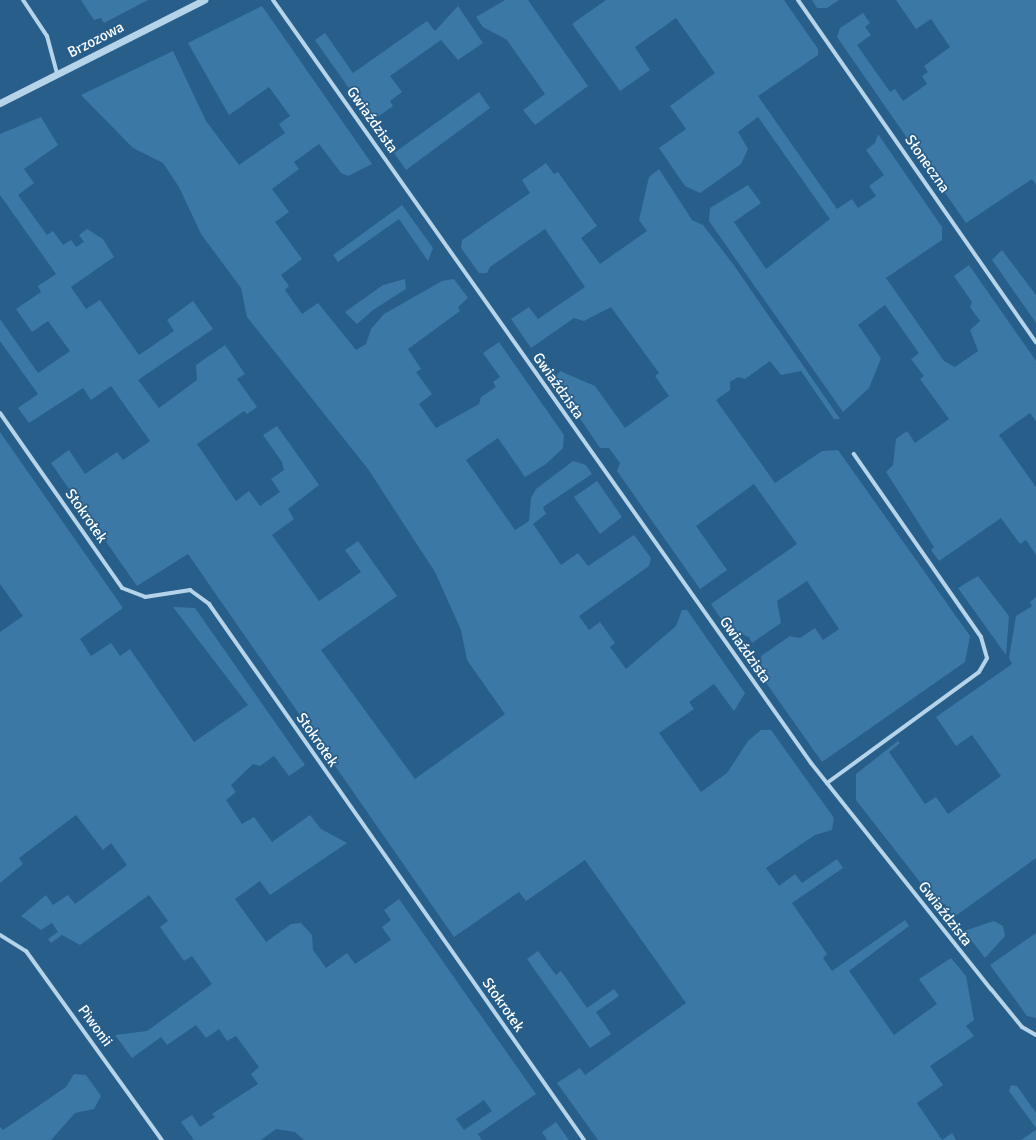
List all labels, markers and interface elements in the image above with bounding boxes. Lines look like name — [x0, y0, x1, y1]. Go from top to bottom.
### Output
street label: Brzozowa — [65, 18, 127, 62]
street label: Gwiaździsta — [343, 83, 401, 157]
street label: Słoneczna — [901, 132, 953, 196]
street label: Gwiaździsta — [529, 349, 587, 423]
street label: Stokrotek — [61, 486, 111, 546]
street label: Gwiaździsta — [716, 613, 774, 687]
street label: Stokrotek — [292, 710, 342, 770]
street label: Gwiaździsta — [914, 878, 976, 950]
street label: Stokrotek — [478, 975, 528, 1035]
street label: Piwonii — [74, 1002, 116, 1050]

